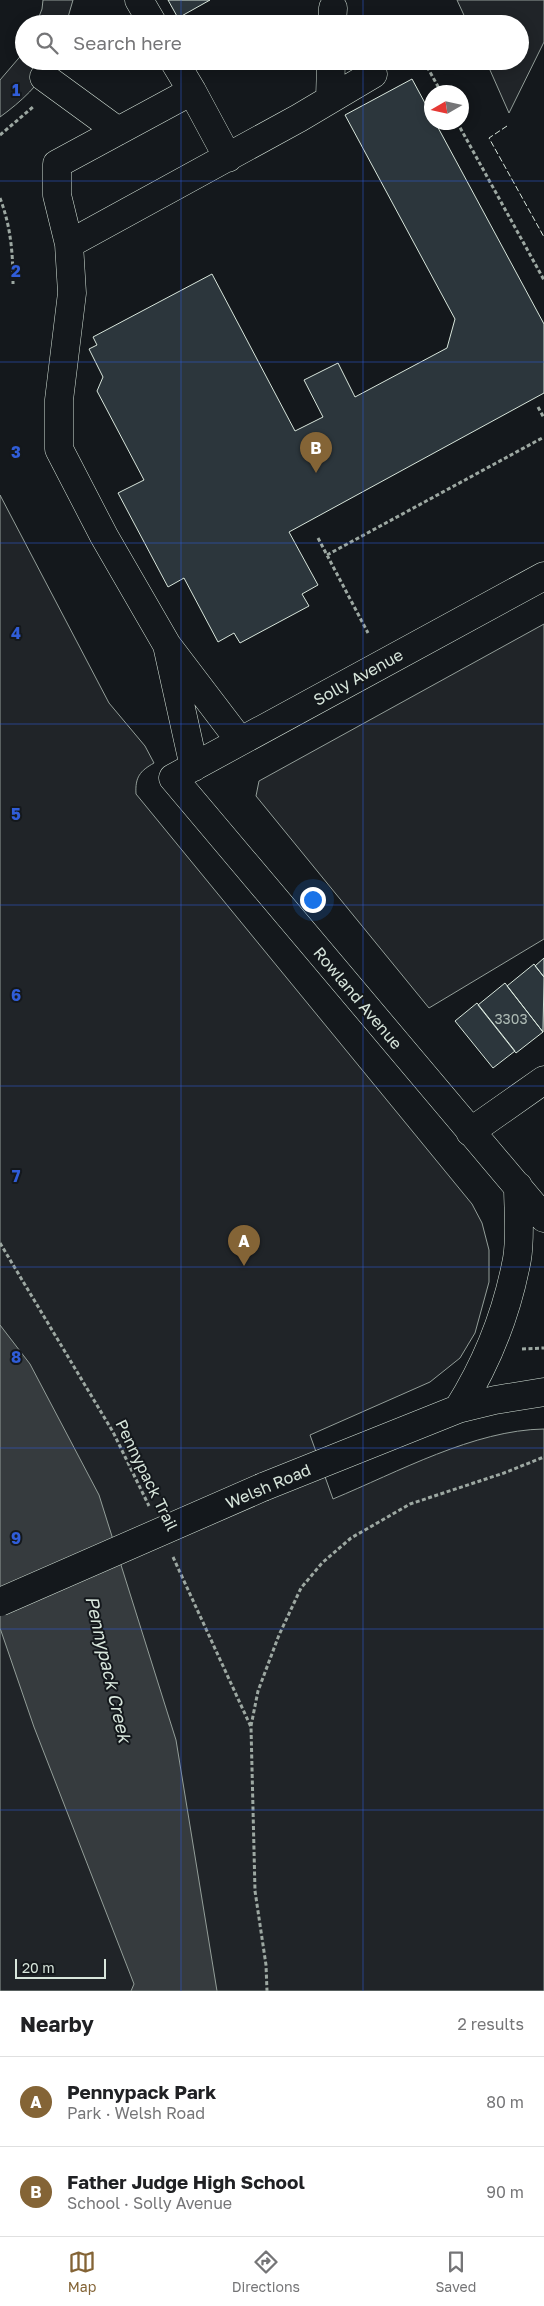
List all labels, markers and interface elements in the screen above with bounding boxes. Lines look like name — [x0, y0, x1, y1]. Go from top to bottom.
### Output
search box — [15, 15, 529, 70]
icon: search — [33, 29, 61, 57]
text: Search here — [73, 31, 182, 54]
text: 1 — [12, 80, 20, 100]
north arrow — [424, 85, 469, 130]
text: 2 — [11, 261, 21, 281]
pin: B — [300, 432, 332, 473]
text: 3 — [11, 442, 21, 462]
text: 4 — [11, 623, 21, 643]
street label: Solly Avenue — [310, 644, 406, 710]
text: 5 — [11, 804, 21, 824]
your location — [300, 887, 326, 913]
street label: Rowland Avenue — [309, 943, 407, 1053]
text: 6 — [11, 985, 21, 1005]
house number: 3303 — [494, 1010, 528, 1027]
text: 7 — [12, 1166, 21, 1186]
pin: A — [228, 1225, 260, 1266]
text: 8 — [11, 1347, 21, 1367]
street label: Pennypack Trail — [111, 1416, 183, 1534]
street label: Welsh Road — [222, 1459, 314, 1513]
text: 9 — [11, 1528, 21, 1548]
water label: Pennypack Creek — [81, 1594, 137, 1746]
scale bar — [15, 1956, 106, 1979]
text: 20 m — [22, 1959, 55, 1976]
text: Nearby — [20, 2011, 94, 2037]
text: 2 results — [458, 2014, 524, 2034]
text: Pennypack Park — [67, 2080, 216, 2103]
text: A — [30, 2092, 42, 2112]
text: 80 m — [486, 2092, 524, 2112]
text: Park · Welsh Road — [67, 2103, 205, 2123]
text: Father Judge High School — [67, 2170, 305, 2193]
text: B — [30, 2182, 42, 2202]
text: 90 m — [486, 2182, 524, 2202]
text: School · Solly Avenue — [67, 2193, 232, 2213]
tab: Map — [68, 2248, 96, 2295]
tab: Directions — [232, 2248, 300, 2295]
tab: Saved — [435, 2248, 476, 2295]

